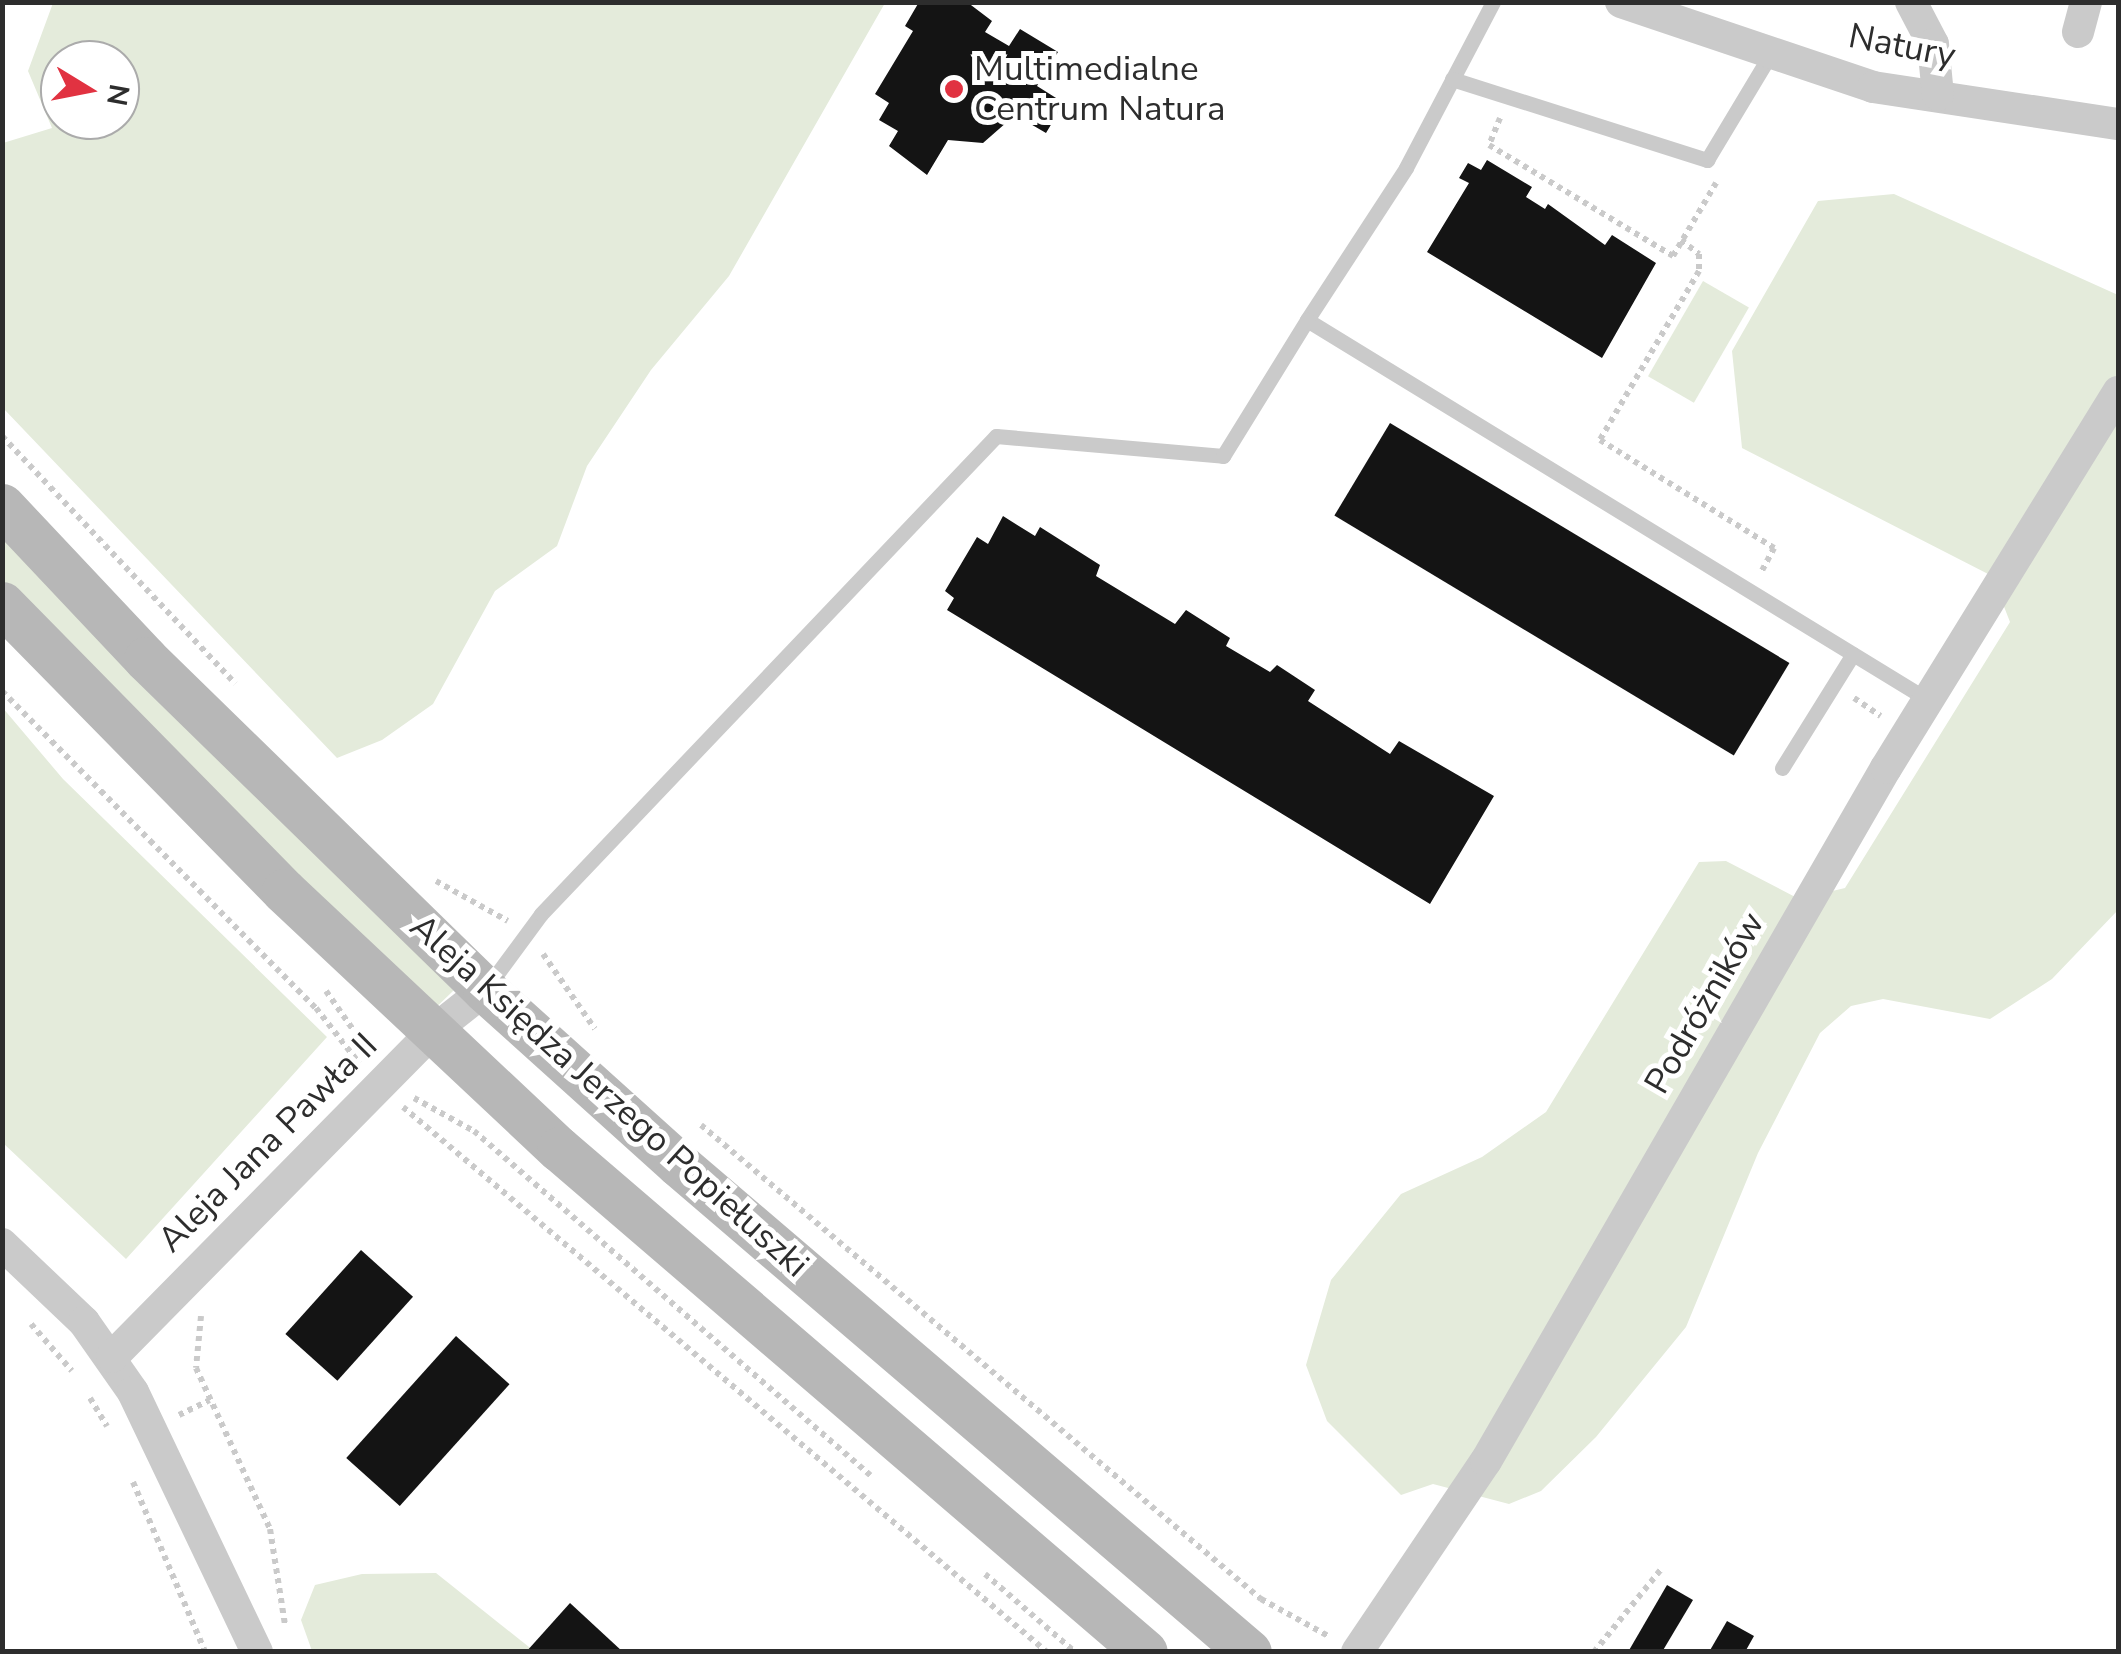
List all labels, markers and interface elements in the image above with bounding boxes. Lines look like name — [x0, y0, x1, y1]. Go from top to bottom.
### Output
street label: Natury — [1845, 15, 1959, 77]
north arrow — [40, 40, 140, 140]
place label: Multimedialne Centrum Natura — [974, 48, 1225, 130]
marker: Multimedialne Centrum Natura — [943, 78, 965, 100]
text: N — [97, 81, 138, 108]
street label: Podróżników — [1636, 905, 1774, 1101]
street label: Aleja Księdza Jerzego Popiełuszki — [401, 906, 817, 1286]
street label: Aleja Jana Pawła II — [150, 1025, 386, 1261]

